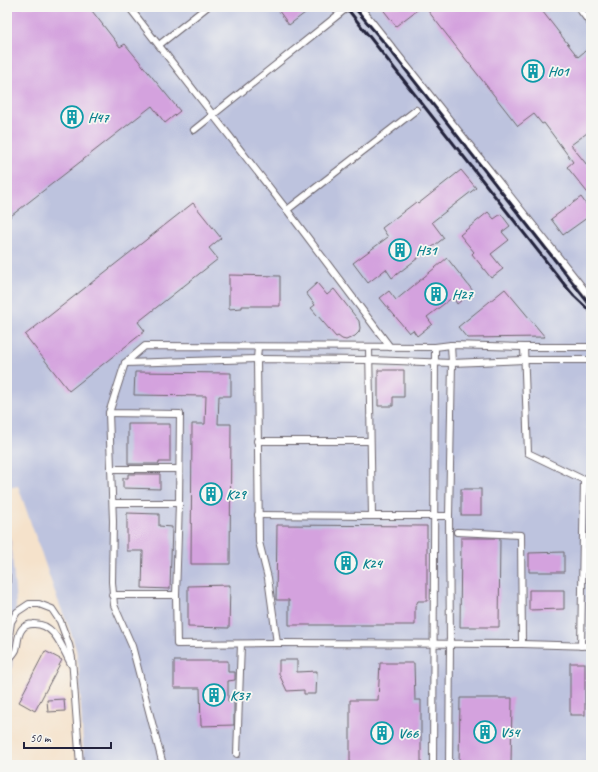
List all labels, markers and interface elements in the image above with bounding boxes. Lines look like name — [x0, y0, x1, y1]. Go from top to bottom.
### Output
building icon: H01 — [520, 58, 546, 84]
place label: H01 — [548, 63, 570, 80]
building icon: H47 — [59, 104, 85, 130]
place label: H47 — [88, 109, 110, 126]
building icon: H31 — [387, 237, 413, 263]
place label: H31 — [416, 242, 438, 259]
building icon: H27 — [423, 281, 449, 307]
place label: H27 — [452, 286, 474, 303]
building icon: K29 — [198, 481, 224, 507]
place label: K29 — [226, 486, 247, 503]
building icon: K24 — [333, 550, 359, 576]
place label: K24 — [362, 555, 383, 572]
building icon: K37 — [201, 682, 227, 708]
place label: K37 — [230, 687, 251, 704]
building icon: V54 — [472, 719, 498, 745]
building icon: V66 — [369, 720, 395, 746]
scale bar — [24, 724, 111, 750]
place label: V54 — [500, 724, 521, 741]
place label: V66 — [398, 725, 419, 742]
text: 50 m — [30, 730, 52, 746]

